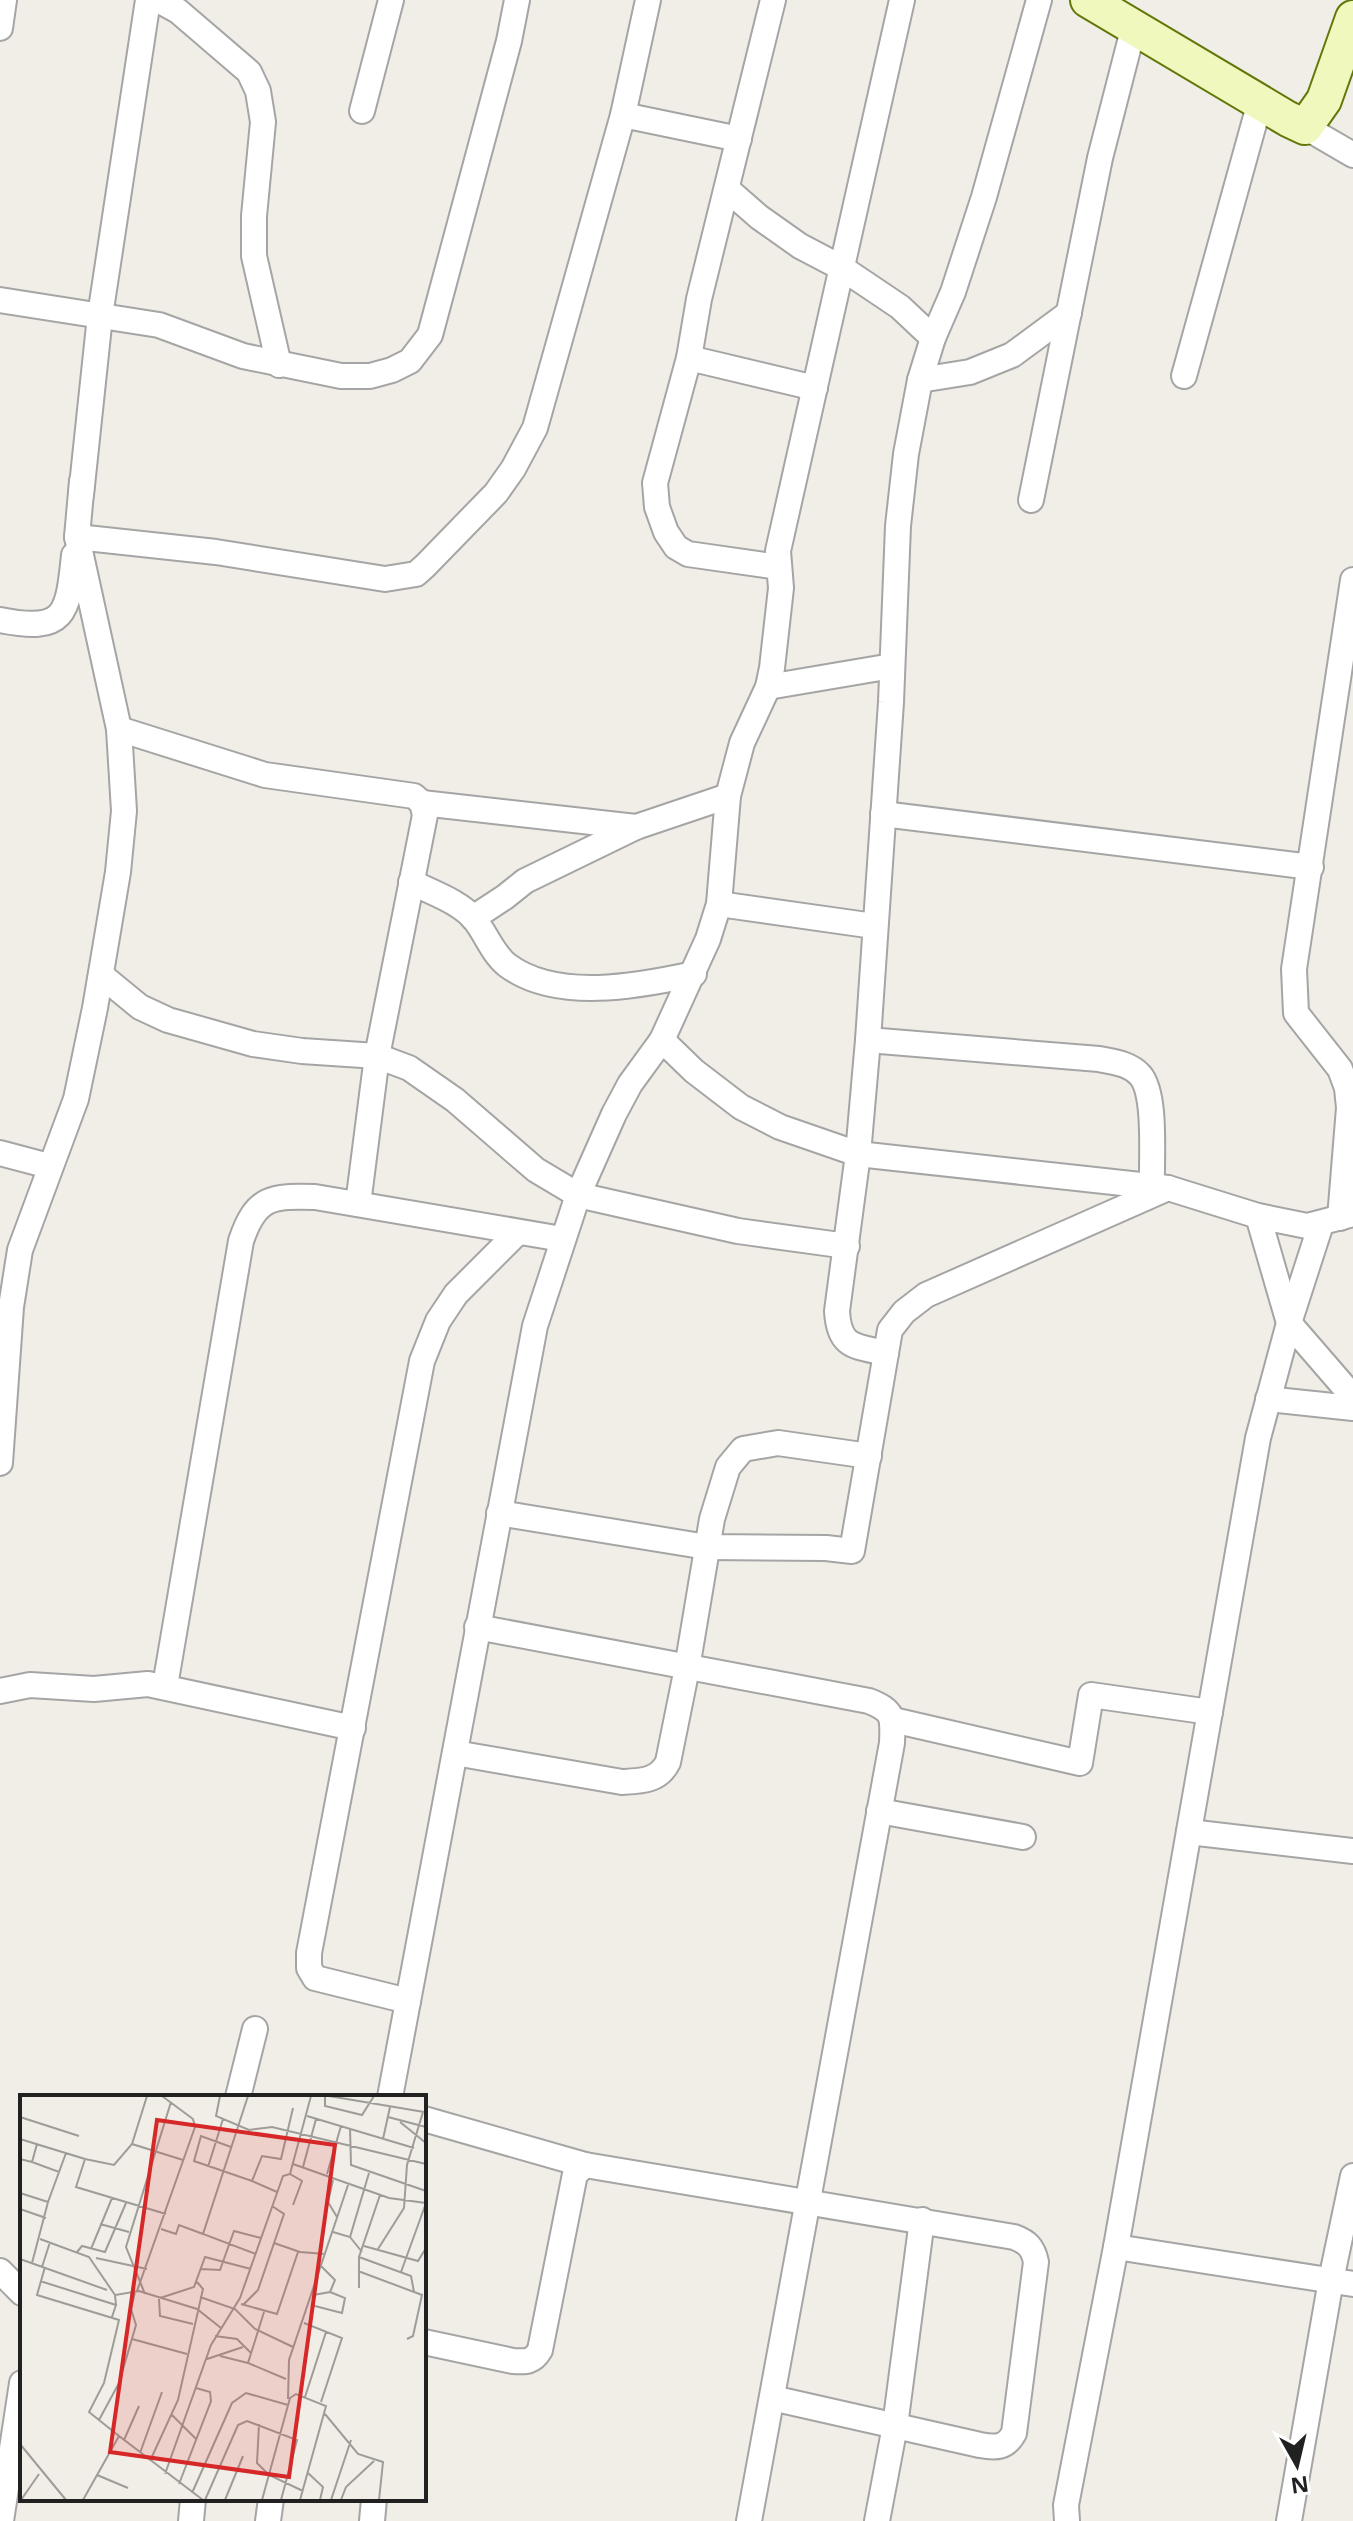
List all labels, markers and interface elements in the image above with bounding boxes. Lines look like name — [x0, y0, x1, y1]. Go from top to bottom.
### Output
inset map — [20, 2095, 426, 2501]
north arrow — [1257, 2425, 1337, 2505]
text: N — [1289, 2470, 1311, 2502]

